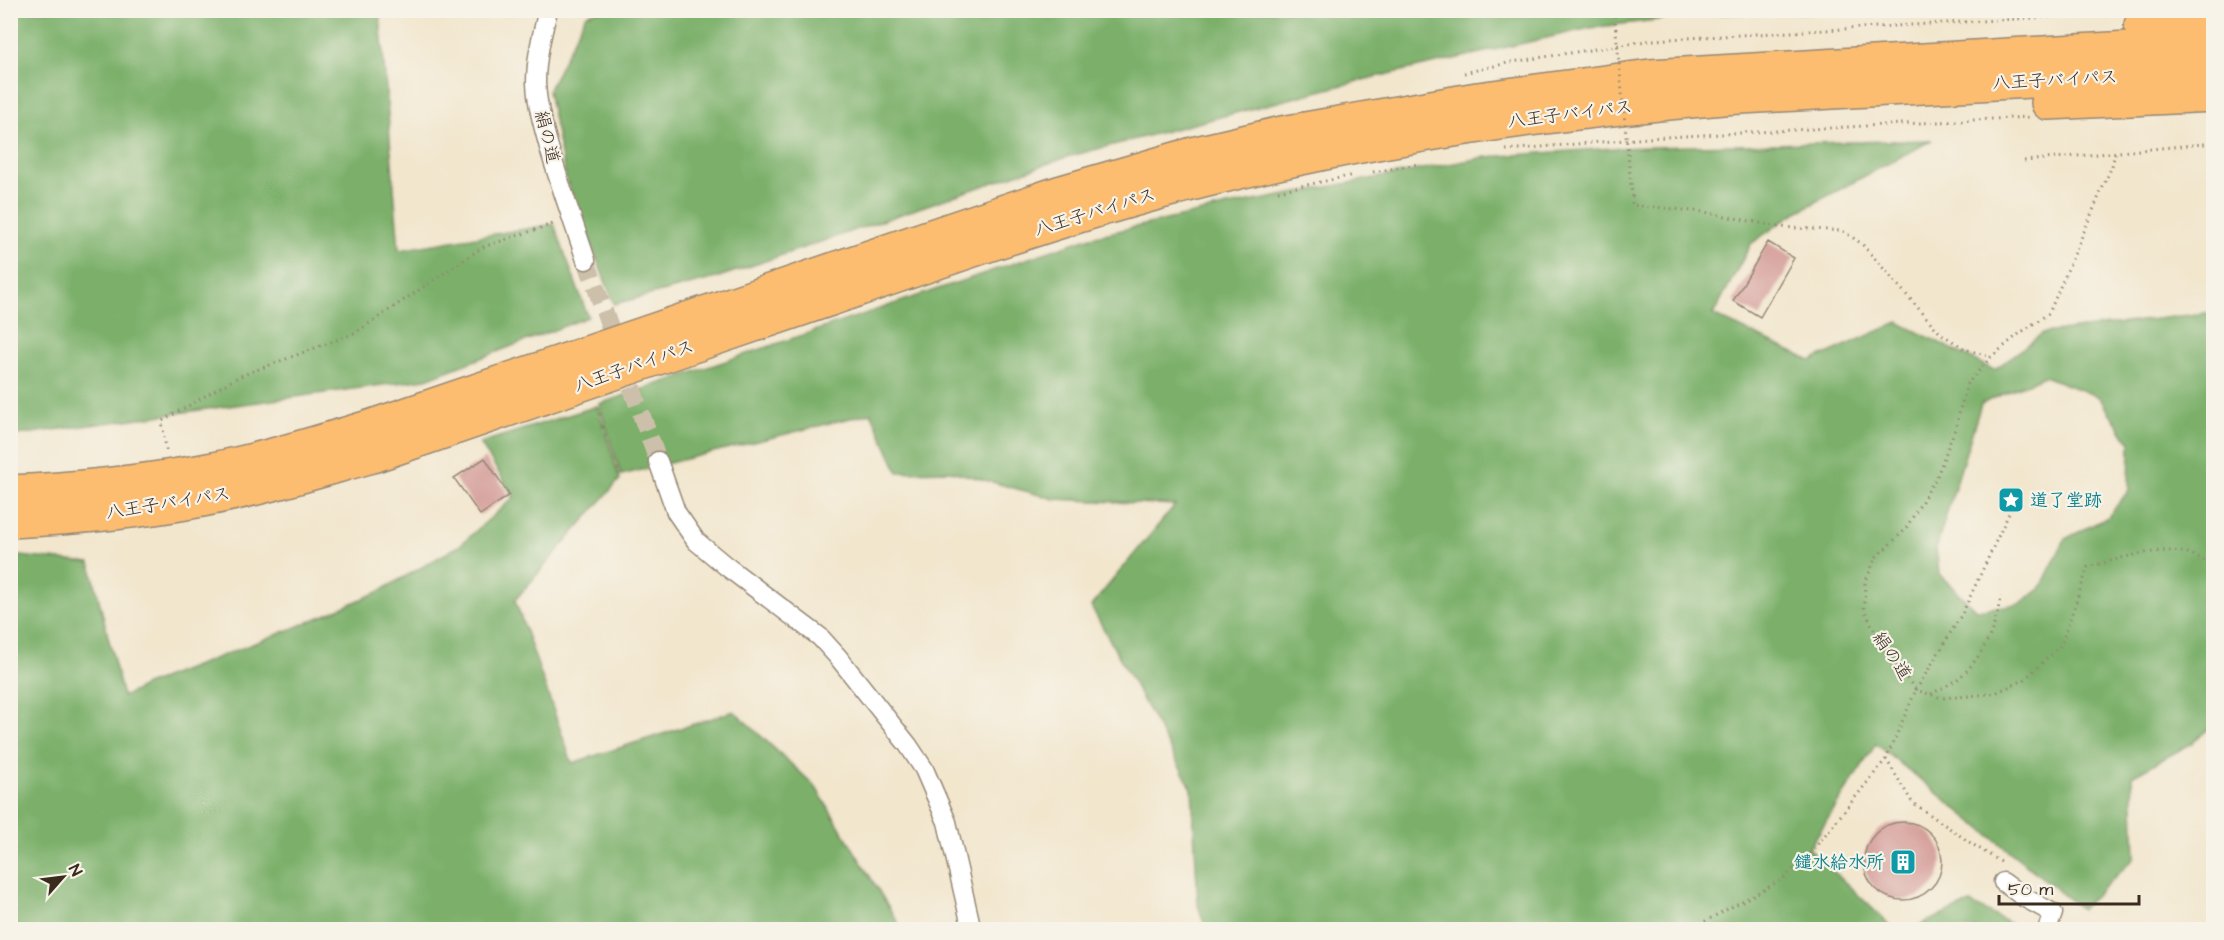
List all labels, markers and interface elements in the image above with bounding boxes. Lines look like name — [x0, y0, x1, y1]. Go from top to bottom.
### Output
street label: 八王子バイパス — [1992, 64, 2118, 96]
street label: 八王子バイパス — [1506, 94, 1634, 134]
street label: 絹の道 — [528, 108, 566, 166]
street label: 八王子バイパス — [1031, 182, 1159, 242]
street label: 八王子バイパス — [571, 334, 697, 398]
street label: 八王子バイパス — [104, 481, 232, 525]
place icon: 道了堂跡 — [1996, 485, 2026, 515]
place label: 道了堂跡 — [2030, 488, 2102, 513]
street label: 絹の道 — [1867, 627, 1917, 685]
north arrow — [33, 847, 93, 907]
building icon: 鑓水給水所 — [1888, 847, 1918, 877]
place label: 鑓水給水所 — [1794, 850, 1884, 875]
text: N — [63, 861, 87, 880]
scale bar — [1999, 868, 2138, 906]
text: 50 m — [2008, 877, 2053, 902]

